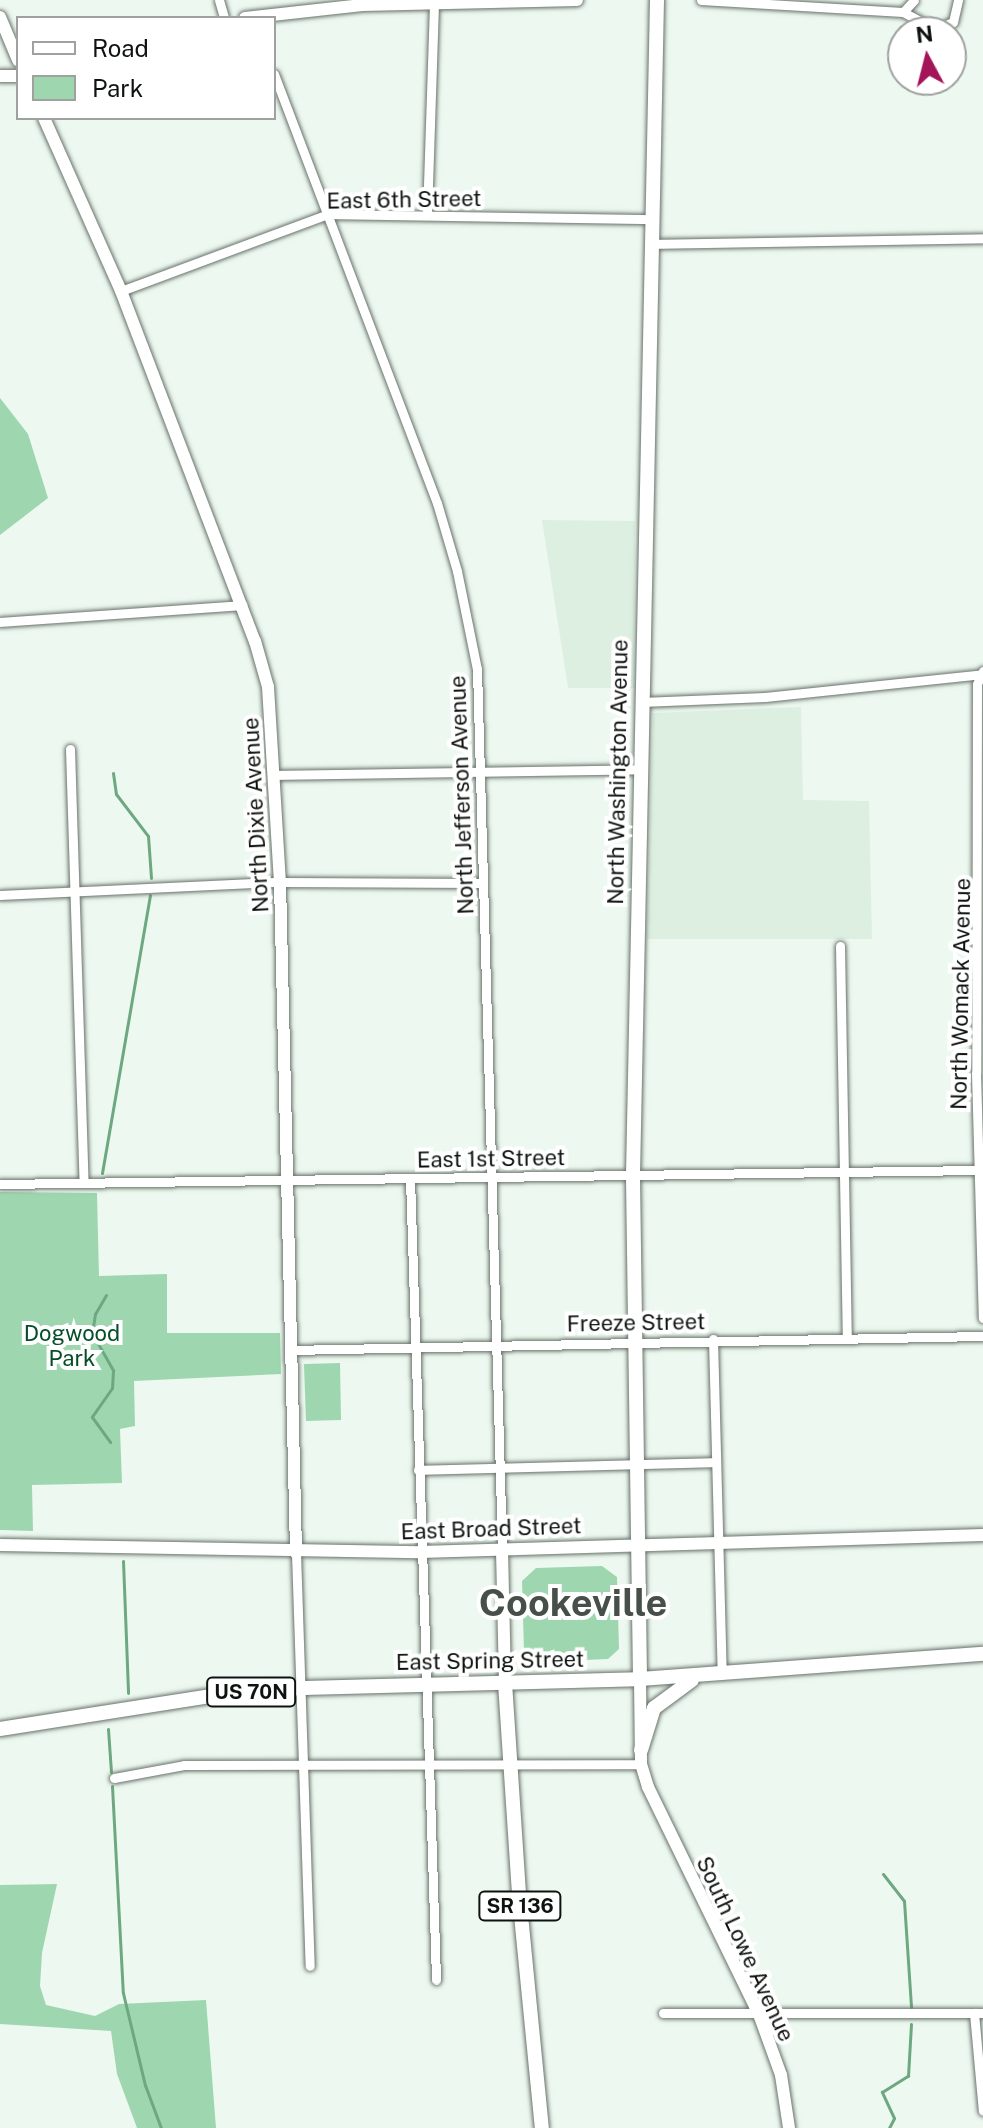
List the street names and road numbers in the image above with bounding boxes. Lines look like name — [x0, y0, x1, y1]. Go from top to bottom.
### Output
street label: East 6th Street — [326, 185, 482, 215]
street label: North Washington Avenue — [602, 639, 634, 905]
street label: North Jefferson Avenue — [445, 675, 479, 915]
street label: North Dixie Avenue — [238, 717, 274, 913]
street label: North Womack Avenue — [946, 878, 976, 1110]
street label: East 1st Street — [417, 1145, 565, 1173]
street label: Freeze Street — [566, 1309, 706, 1337]
street label: East Broad Street — [400, 1513, 582, 1545]
street label: East Spring Street — [396, 1646, 584, 1676]
road number: US 70N — [205, 1676, 297, 1708]
street label: South Lowe Avenue — [690, 1852, 800, 2046]
road number: SR 136 — [478, 1890, 562, 1922]

